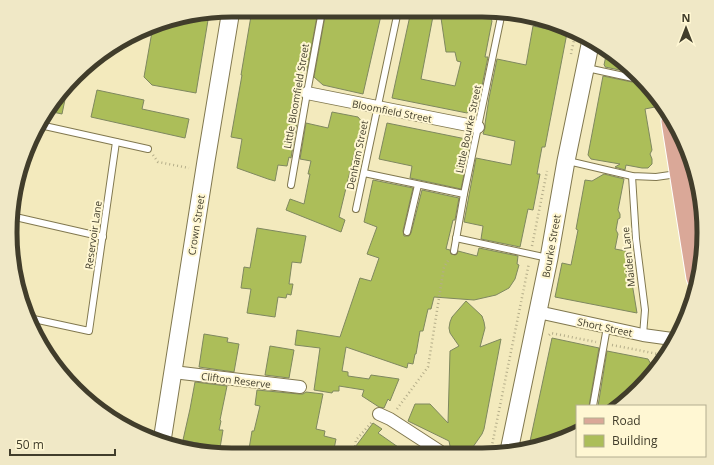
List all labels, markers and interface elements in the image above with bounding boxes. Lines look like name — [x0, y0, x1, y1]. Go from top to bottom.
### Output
north arrow — [666, 8, 706, 48]
text: N — [682, 10, 690, 25]
street label: Little Bloomfield Street — [280, 42, 312, 150]
street label: Little Bourke Street — [452, 83, 484, 174]
street label: Bloomfield Street — [351, 96, 433, 126]
street label: Denham Street — [343, 119, 371, 191]
street label: Crown Street — [184, 193, 208, 256]
street label: Reservoir Lane — [81, 199, 105, 270]
street label: Bourke Street — [539, 213, 564, 279]
street label: Maiden Lane — [618, 226, 638, 288]
street label: Short Street — [576, 314, 634, 340]
street label: Clifton Reserve — [200, 369, 272, 391]
legend — [576, 405, 706, 457]
text: Road — [612, 412, 641, 429]
scale bar — [10, 431, 115, 457]
text: Building — [612, 432, 658, 449]
text: 50 m — [16, 436, 44, 453]

